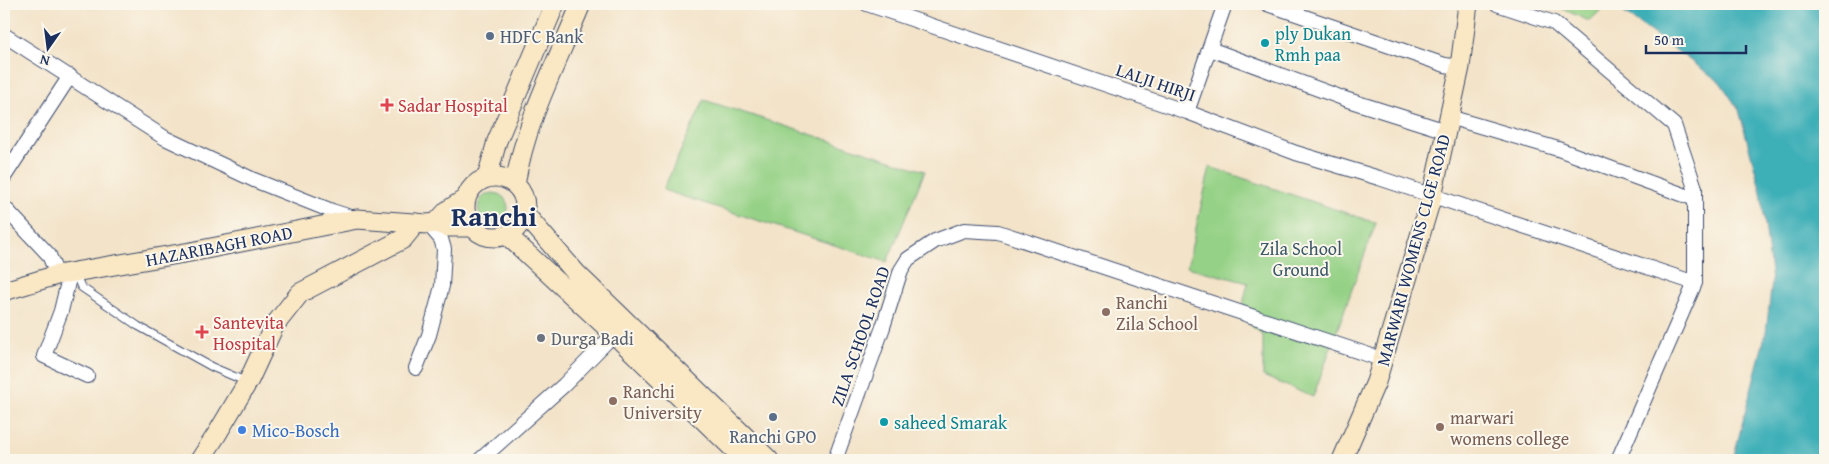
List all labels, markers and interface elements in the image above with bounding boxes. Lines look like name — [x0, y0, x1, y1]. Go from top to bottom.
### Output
place label: ply Dukan Rmh paa — [1275, 20, 1351, 68]
north arrow — [22, 22, 72, 72]
scale bar — [1646, 22, 1746, 54]
place label: HDFC Bank — [500, 23, 584, 50]
text: 50 m — [1654, 29, 1685, 50]
marker: HDFC Bank — [484, 30, 496, 42]
marker: ply Dukan Rmh paa — [1259, 37, 1271, 49]
text: N — [37, 50, 52, 71]
street label: LALJI HIRJI — [1113, 56, 1199, 108]
place label: Sadar Hospital — [398, 92, 508, 119]
marker: Sadar Hospital — [380, 98, 394, 112]
street label: MARWARI WOMENS CLGE ROAD — [1369, 131, 1457, 369]
district label: Ranchi — [451, 195, 537, 236]
street label: HAZARIBAGH ROAD — [143, 219, 295, 273]
park label: Zila School Ground — [1260, 235, 1342, 283]
street label: ZILA SCHOOL ROAD — [823, 262, 897, 410]
place label: Ranchi Zila School — [1116, 289, 1198, 337]
marker: Ranchi Zila School — [1100, 306, 1112, 318]
place label: Santevita Hospital — [213, 309, 285, 357]
marker: Santevita Hospital — [195, 325, 209, 339]
place label: Durga Badi — [551, 325, 634, 352]
marker: Durga Badi — [535, 332, 547, 344]
place label: Ranchi University — [623, 378, 702, 426]
marker: Ranchi University — [607, 395, 619, 407]
place label: marwari womens college — [1450, 404, 1569, 452]
place label: saheed Smarak — [894, 409, 1008, 436]
marker: Ranchi GPO — [767, 411, 779, 423]
marker: saheed Smarak — [878, 416, 890, 428]
place label: Mico-Bosch — [252, 417, 340, 444]
marker: marwari womens college — [1434, 421, 1446, 433]
place label: Ranchi GPO — [729, 423, 817, 450]
marker: Mico-Bosch — [236, 424, 248, 436]

